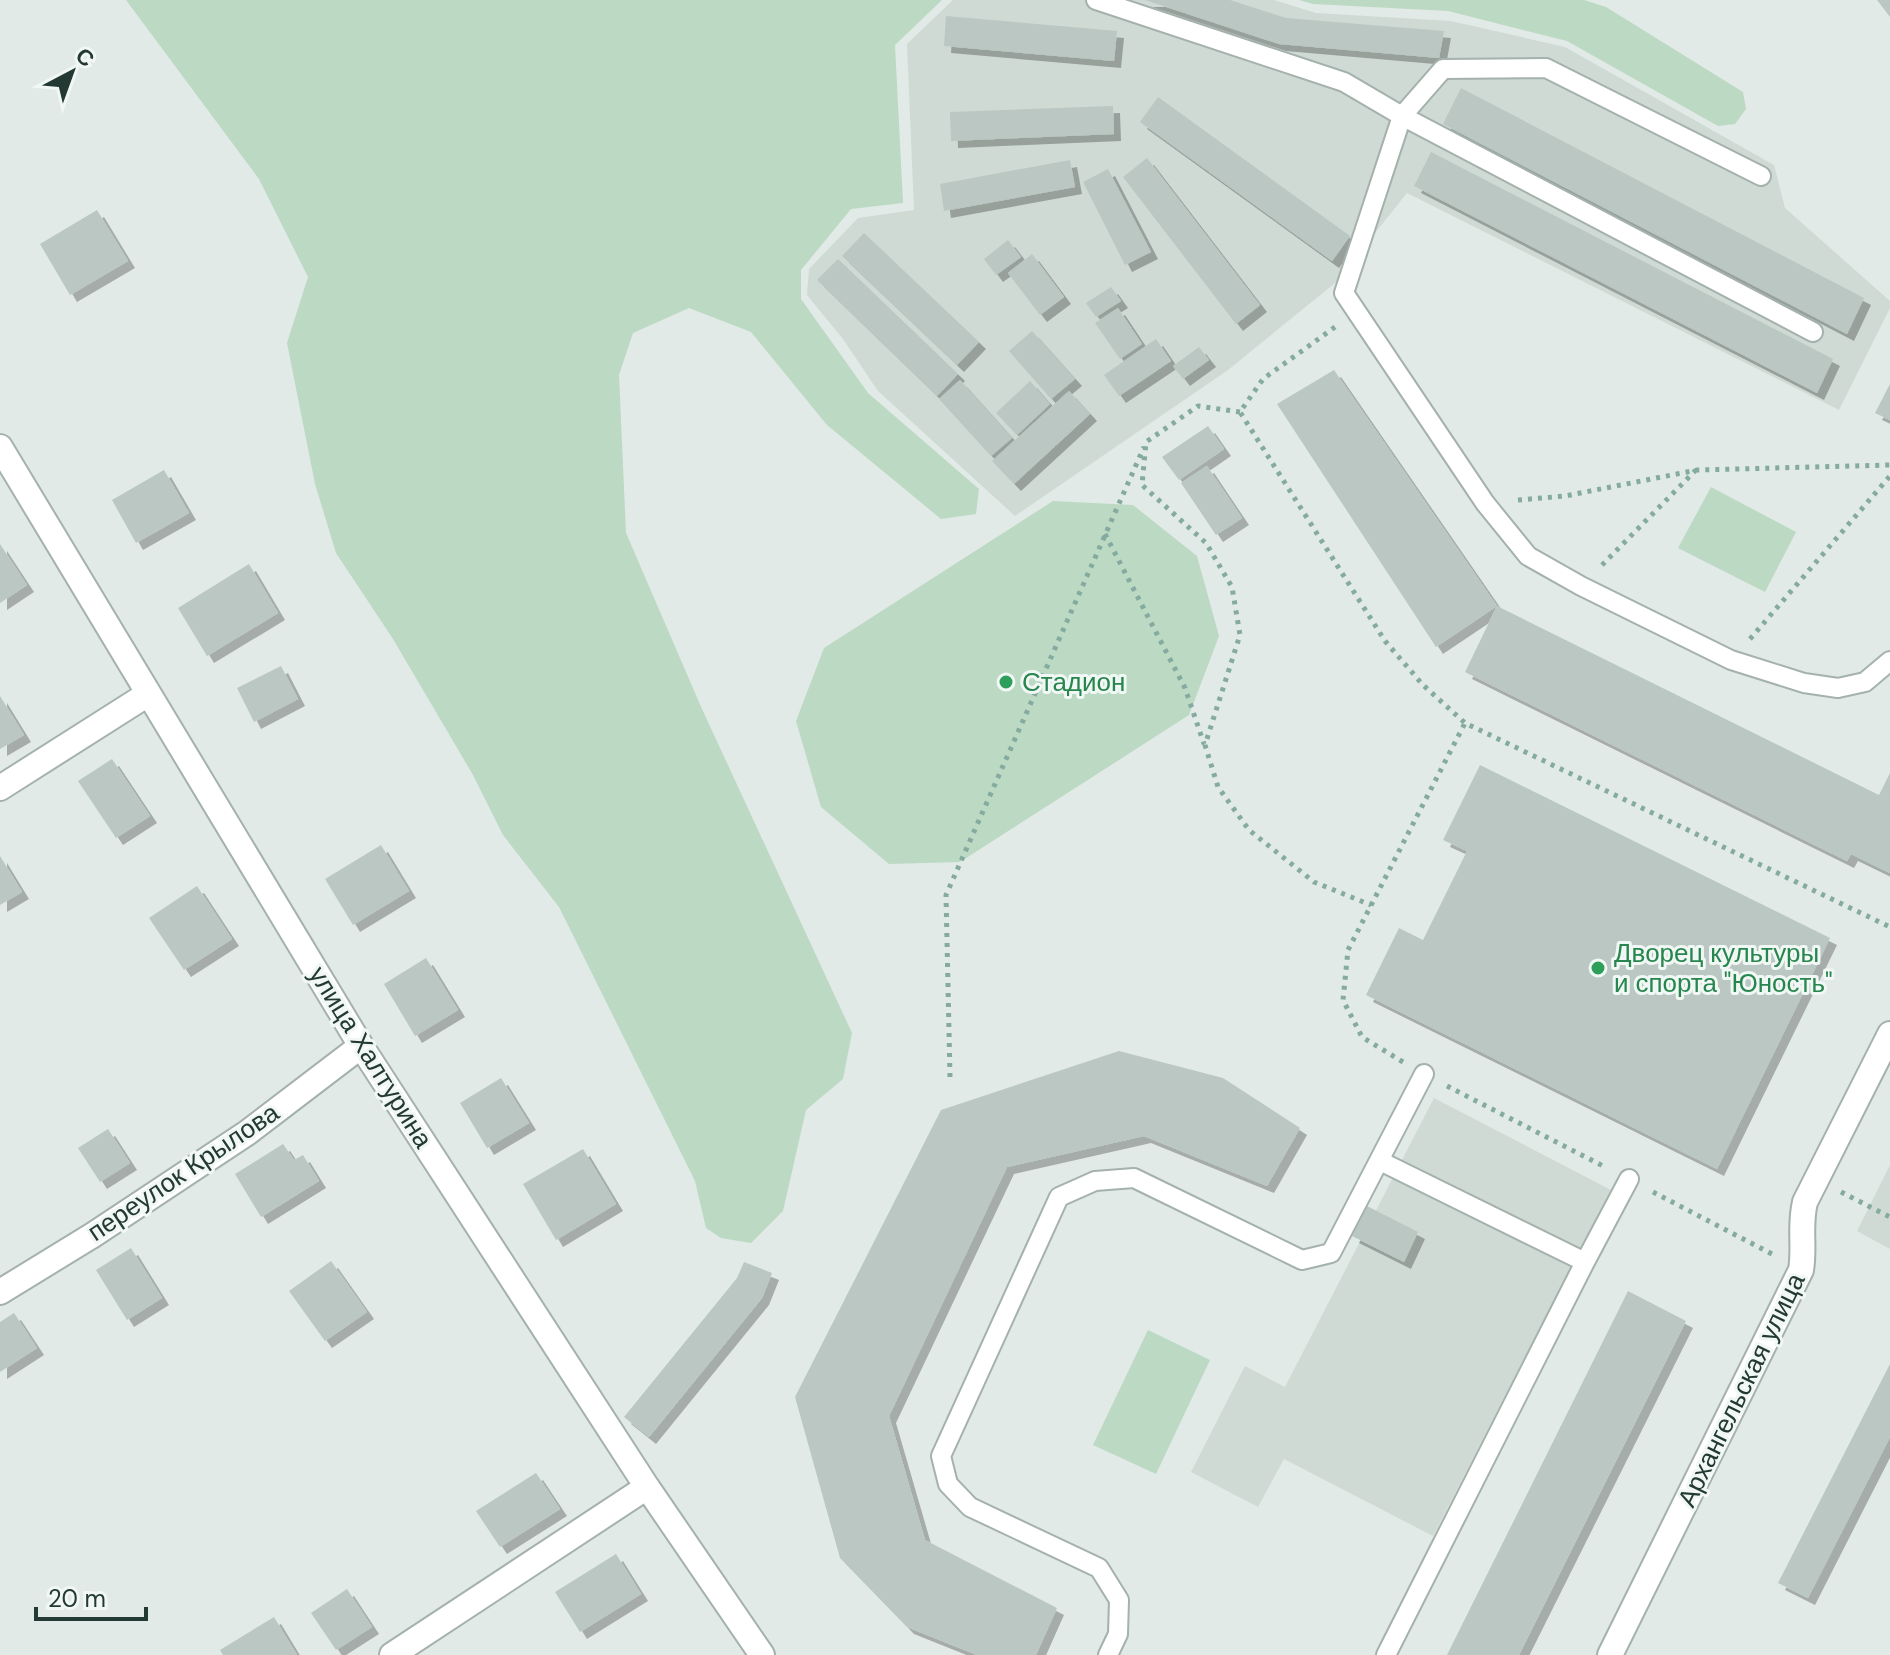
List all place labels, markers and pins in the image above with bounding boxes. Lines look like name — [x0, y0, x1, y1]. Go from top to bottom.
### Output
place label: Стадион — [1022, 665, 1125, 699]
marker: Стадион — [997, 673, 1015, 691]
place label: Дворец культуры и спорта "Юность" — [1614, 936, 1833, 1000]
marker: Дворец культуры и спорта "Юность" — [1589, 959, 1607, 977]

